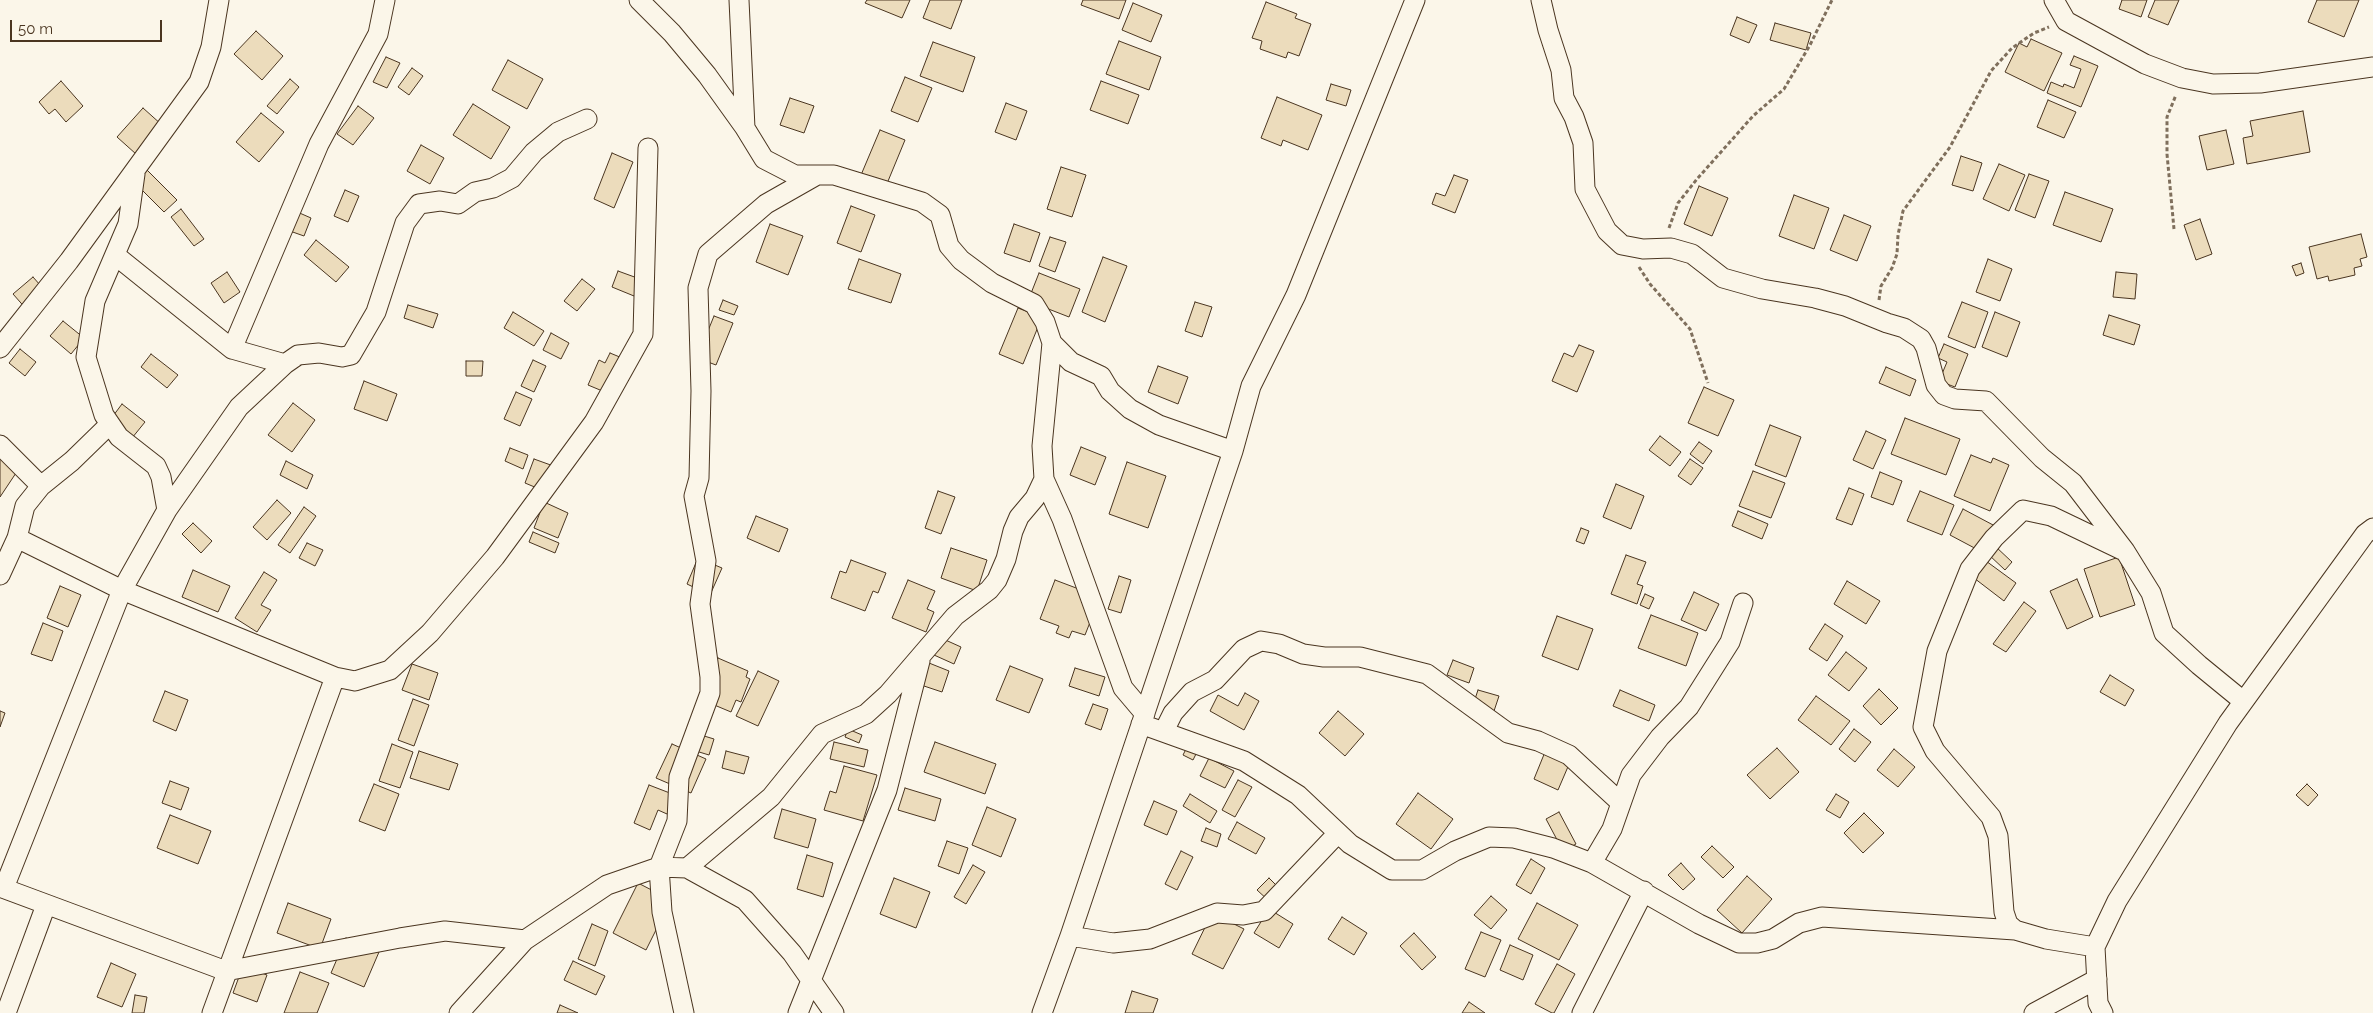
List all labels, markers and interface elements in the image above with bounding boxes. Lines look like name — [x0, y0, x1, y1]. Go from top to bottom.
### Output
scale bar — [12, 10, 165, 42]
text: 50 m — [18, 20, 53, 38]

